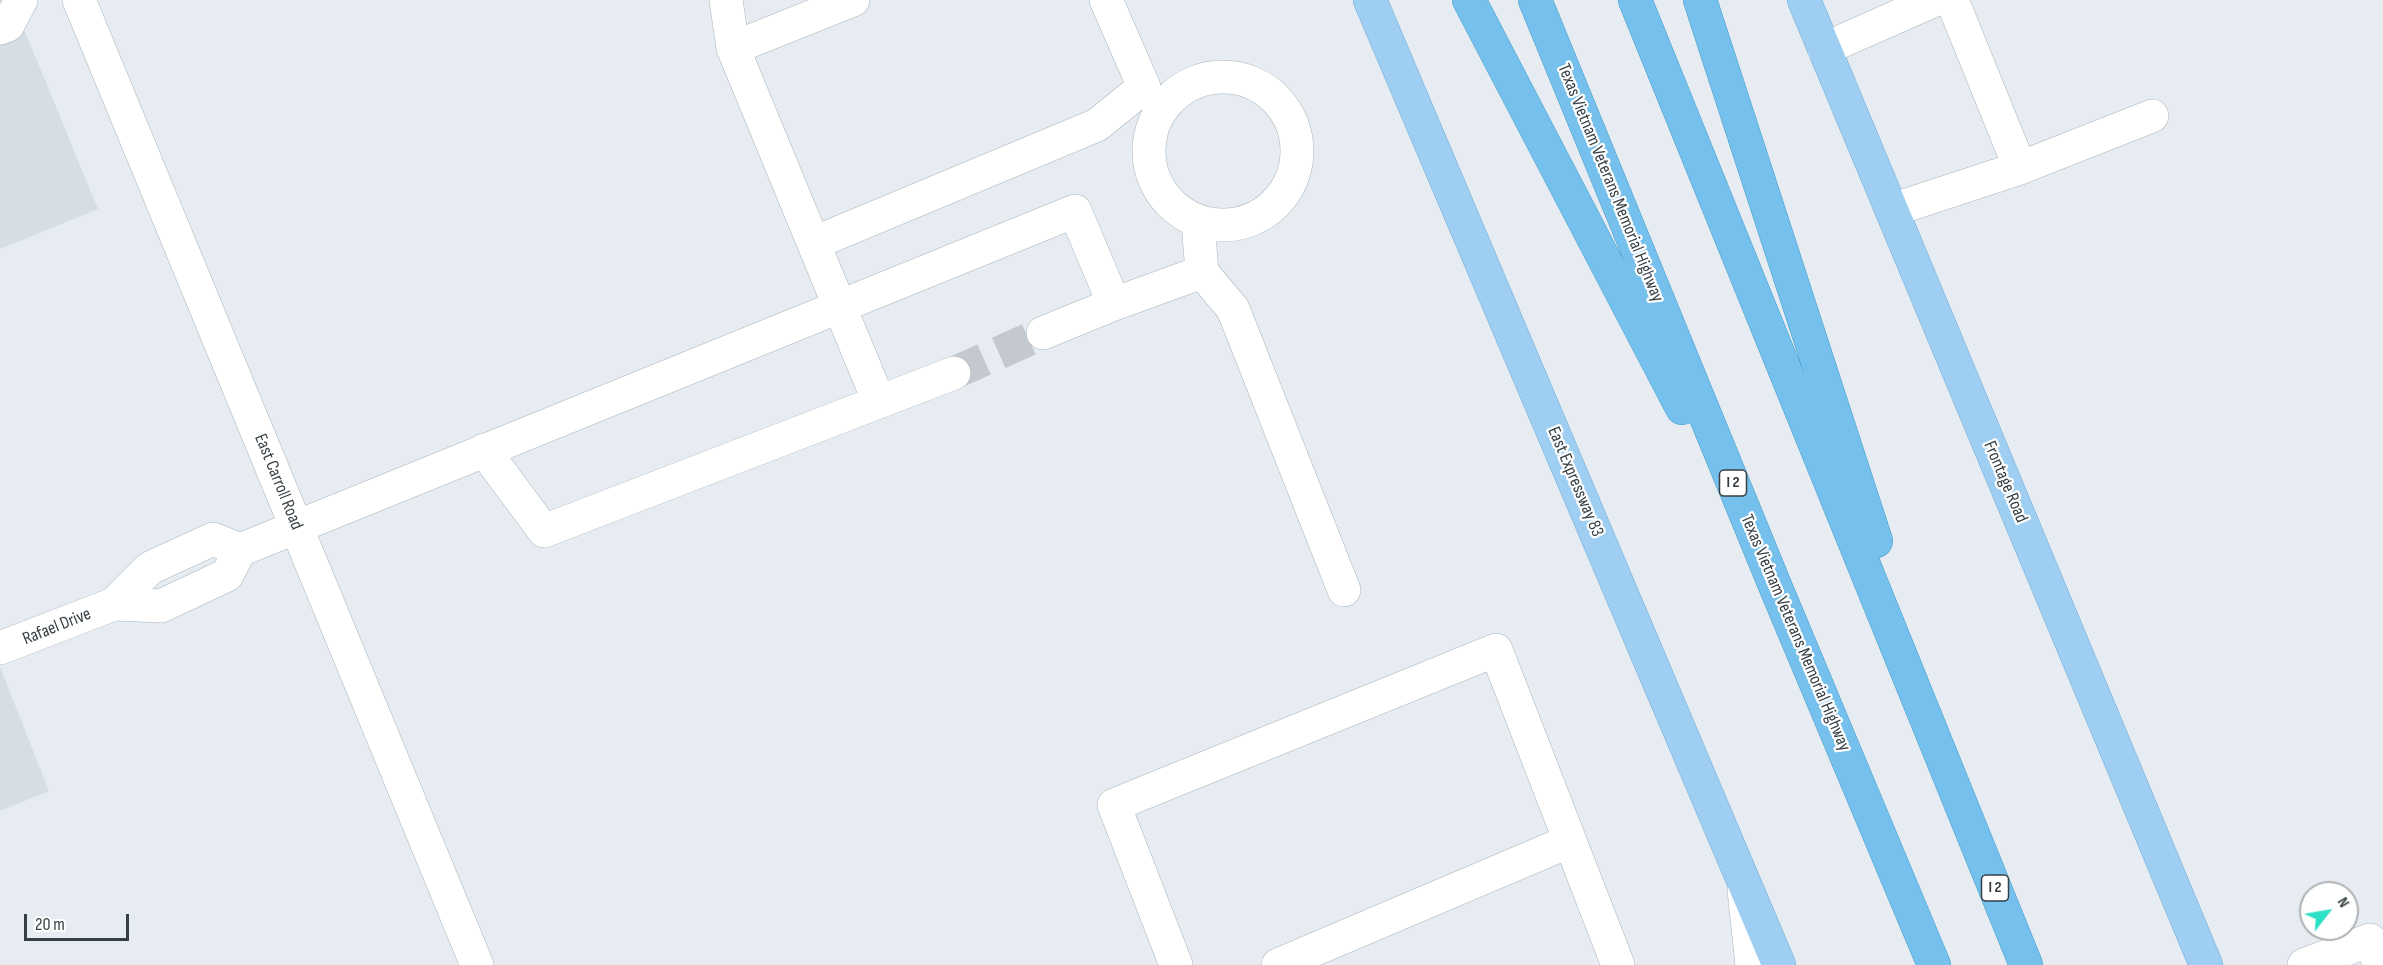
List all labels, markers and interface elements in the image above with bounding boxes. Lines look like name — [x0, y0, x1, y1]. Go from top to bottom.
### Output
street label: Texas Vietnam Veterans Memorial Highway — [1552, 61, 1668, 305]
street label: East Expressway 83 — [1542, 424, 1608, 540]
street label: East Carroll Road — [249, 431, 307, 533]
street label: Frontage Road — [1978, 438, 2032, 526]
road number: I 2 — [1720, 470, 1746, 496]
street label: Texas Vietnam Veterans Memorial Highway — [1735, 511, 1855, 755]
street label: Rafael Drive — [20, 604, 94, 650]
road number: I 2 — [1982, 875, 2008, 901]
north arrow — [2299, 881, 2359, 941]
text: N — [2333, 894, 2353, 911]
scale bar — [27, 902, 132, 940]
text: 20 m — [35, 914, 65, 935]

